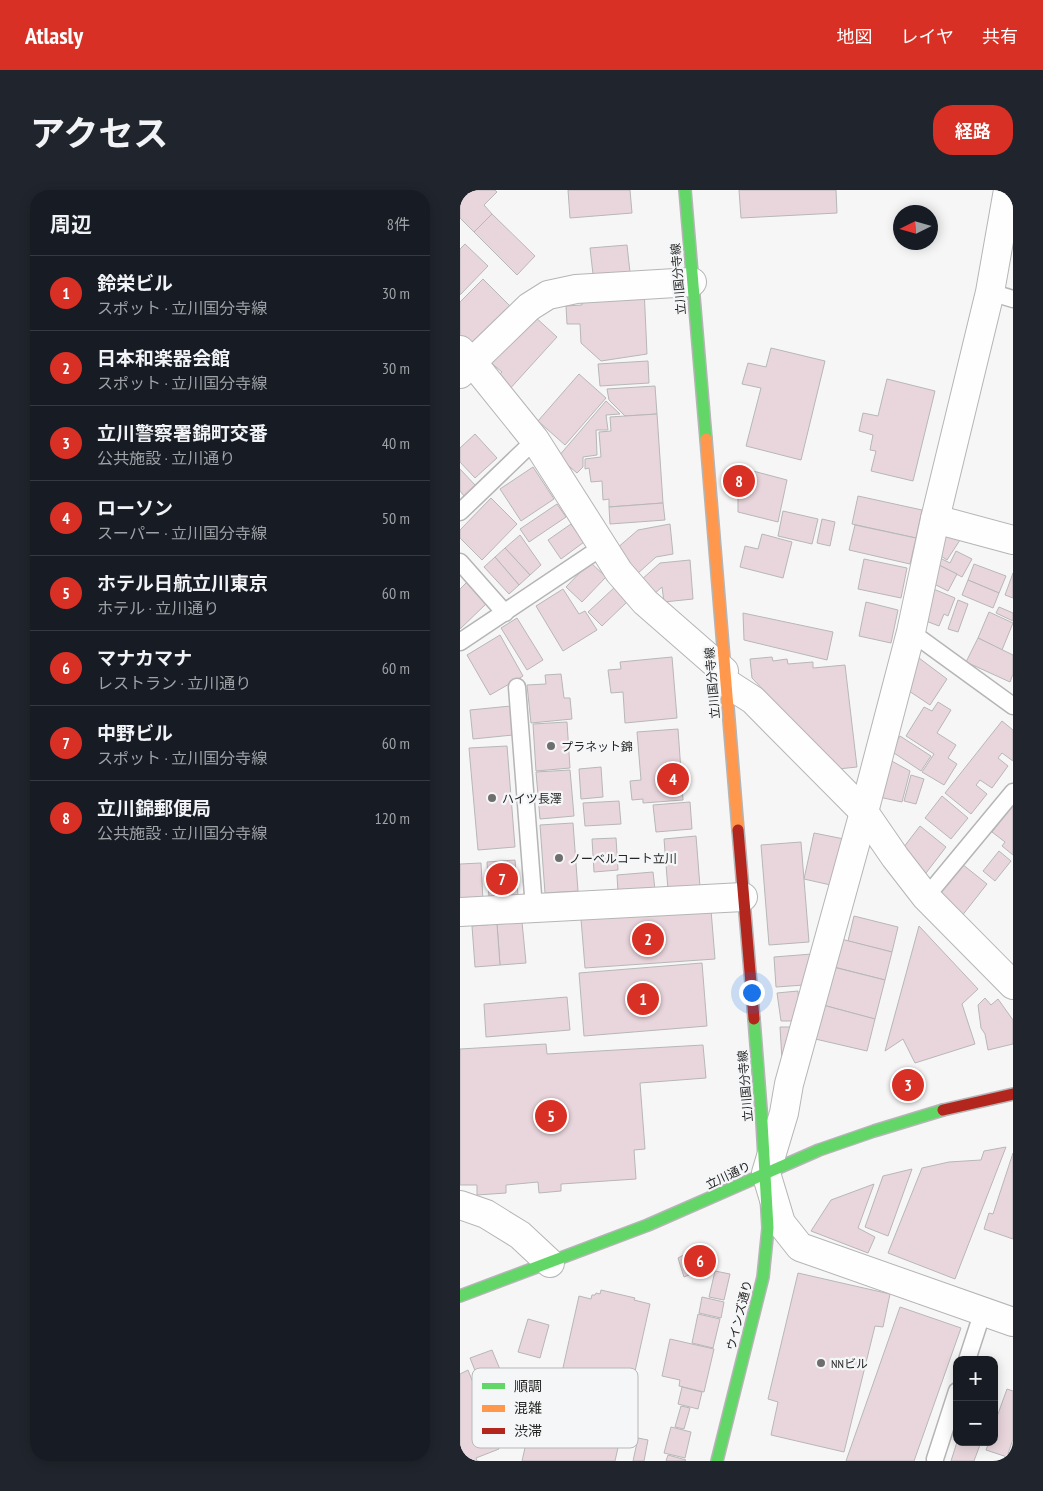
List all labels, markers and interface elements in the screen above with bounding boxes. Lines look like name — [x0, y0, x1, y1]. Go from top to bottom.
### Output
text: Atlasly — [25, 20, 83, 51]
text: 地図 — [837, 25, 873, 48]
text: レイヤ — [901, 25, 954, 48]
text: 共有 — [982, 25, 1018, 48]
button: 経路 — [933, 105, 1013, 155]
text: アクセス — [30, 110, 168, 156]
north arrow — [893, 205, 938, 250]
text: 周辺 — [50, 211, 92, 238]
text: 8件 — [387, 214, 410, 234]
street label: 立川国分寺線 — [667, 242, 689, 316]
text: 鈴栄ビル — [97, 271, 173, 295]
text: 1 — [62, 283, 70, 303]
text: 30 m — [382, 283, 410, 303]
text: スポット · 立川国分寺線 — [97, 298, 267, 318]
text: 日本和楽器会館 — [97, 346, 230, 370]
text: 2 — [62, 358, 70, 378]
text: 30 m — [382, 358, 410, 378]
text: スポット · 立川国分寺線 — [97, 373, 267, 393]
text: 立川警察署錦町交番 — [97, 421, 268, 445]
text: 3 — [62, 433, 70, 453]
text: 40 m — [382, 433, 410, 453]
text: 公共施設 · 立川通り — [97, 448, 235, 468]
pin: 8 — [723, 462, 755, 500]
text: ローソン — [97, 496, 173, 520]
text: 4 — [62, 508, 70, 528]
text: 50 m — [382, 508, 410, 528]
text: スーパー · 立川国分寺線 — [97, 523, 267, 543]
text: ホテル日航立川東京 — [97, 571, 268, 595]
text: 5 — [62, 583, 70, 603]
text: 60 m — [382, 583, 410, 603]
text: ホテル · 立川通り — [97, 598, 219, 618]
text: マナカマナ — [97, 646, 192, 670]
street label: 立川国分寺線 — [701, 646, 723, 720]
text: 6 — [62, 658, 70, 678]
text: 60 m — [382, 658, 410, 678]
text: レストラン · 立川通り — [97, 673, 251, 693]
text: 中野ビル — [97, 721, 173, 745]
text: 7 — [62, 733, 70, 753]
text: 60 m — [382, 733, 410, 753]
place label: プラネット錦 — [561, 739, 633, 754]
marker: プラネット錦 — [545, 740, 557, 752]
text: スポット · 立川国分寺線 — [97, 748, 267, 768]
pin: 4 — [657, 760, 689, 798]
place label: ハイツ長澤 — [502, 791, 562, 806]
marker: ハイツ長澤 — [486, 792, 498, 804]
text: 立川錦郵便局 — [97, 796, 211, 820]
text: 8 — [62, 808, 70, 828]
text: 120 m — [375, 808, 410, 828]
text: 公共施設 · 立川国分寺線 — [97, 823, 267, 843]
place label: ノーベルコート立川 — [569, 851, 677, 866]
marker: ノーベルコート立川 — [553, 852, 565, 864]
pin: 7 — [486, 860, 518, 898]
pin: 2 — [632, 920, 664, 958]
pin: 1 — [627, 980, 659, 1018]
your location — [739, 980, 765, 1006]
street label: 立川国分寺線 — [734, 1049, 756, 1123]
pin: 3 — [892, 1066, 924, 1104]
pin: 5 — [535, 1097, 567, 1135]
street label: 立川通り — [703, 1158, 753, 1192]
pin: 6 — [684, 1242, 716, 1280]
street label: ウインズ通り — [723, 1278, 755, 1352]
place label: NNビル — [831, 1356, 868, 1371]
map controls — [953, 1356, 998, 1446]
button: + — [953, 1356, 998, 1401]
marker: NNビル — [815, 1357, 827, 1369]
legend — [472, 1368, 638, 1448]
text: 順調 — [514, 1377, 542, 1395]
text: 混雑 — [514, 1399, 542, 1417]
button: − — [953, 1401, 998, 1446]
text: 渋滞 — [514, 1422, 542, 1440]

